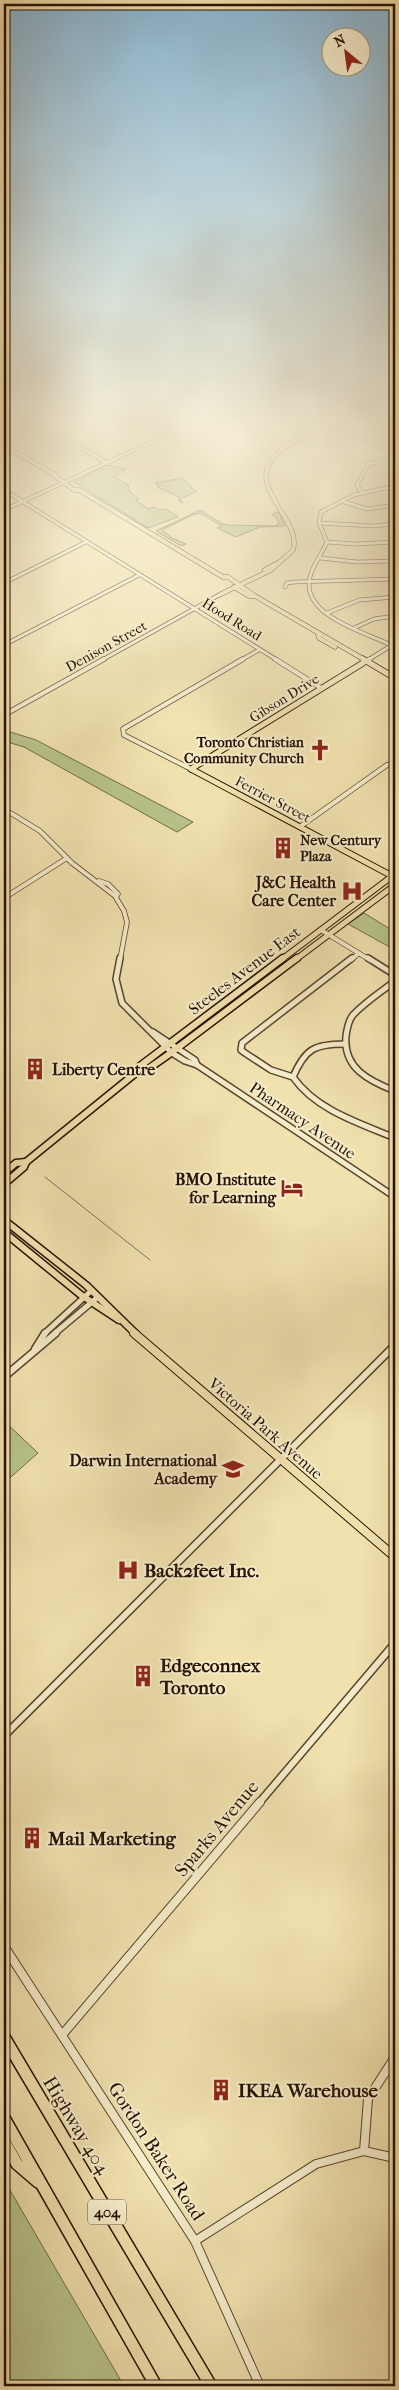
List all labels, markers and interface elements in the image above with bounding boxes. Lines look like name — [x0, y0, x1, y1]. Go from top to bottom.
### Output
north arrow — [322, 28, 372, 78]
text: N — [331, 31, 349, 51]
street label: Hood Road — [199, 594, 265, 645]
street label: Denison Street — [63, 617, 150, 676]
street label: Gibson Drive — [246, 670, 322, 727]
place label: Toronto Christian Community Church — [184, 734, 305, 767]
church icon: Toronto Christian Community Church — [307, 737, 333, 763]
street label: Ferrier Street — [232, 772, 313, 826]
place label: New Century Plaza — [300, 832, 383, 865]
building icon: New Century Plaza — [270, 835, 296, 861]
place label: J&C Health Care Center — [251, 873, 337, 910]
hospital icon: J&C Health Care Center — [339, 878, 365, 904]
street label: Steeles Avenue East — [185, 922, 304, 1019]
building icon: Liberty Centre — [22, 1056, 48, 1082]
place label: Liberty Centre — [52, 1060, 155, 1080]
street label: Pharmacy Avenue — [246, 1078, 360, 1163]
place label: BMO Institute for Learning — [175, 1170, 276, 1208]
hotel icon: BMO Institute for Learning — [279, 1175, 305, 1201]
street label: Victoria Park Avenue — [204, 1373, 327, 1483]
place label: Darwin International Academy — [69, 1451, 218, 1489]
school or university icon: Darwin International Academy — [220, 1456, 246, 1482]
hospital icon: Back2feet Inc. — [115, 1557, 141, 1583]
place label: Back2feet Inc. — [144, 1560, 259, 1582]
place label: Edgeconnex Toronto — [159, 1655, 262, 1699]
building icon: Edgeconnex Toronto — [130, 1663, 156, 1689]
street label: Sparks Avenue — [170, 1776, 263, 1881]
building icon: Mail Marketing — [19, 1825, 45, 1851]
place label: Mail Marketing — [47, 1828, 177, 1850]
street label: Highway 404 — [38, 2073, 114, 2179]
building icon: IKEA Warehouse — [208, 2077, 234, 2103]
street label: Gordon Baker Road — [103, 2078, 209, 2225]
place label: IKEA Warehouse — [238, 2080, 378, 2102]
road number: 404 — [88, 2200, 126, 2224]

